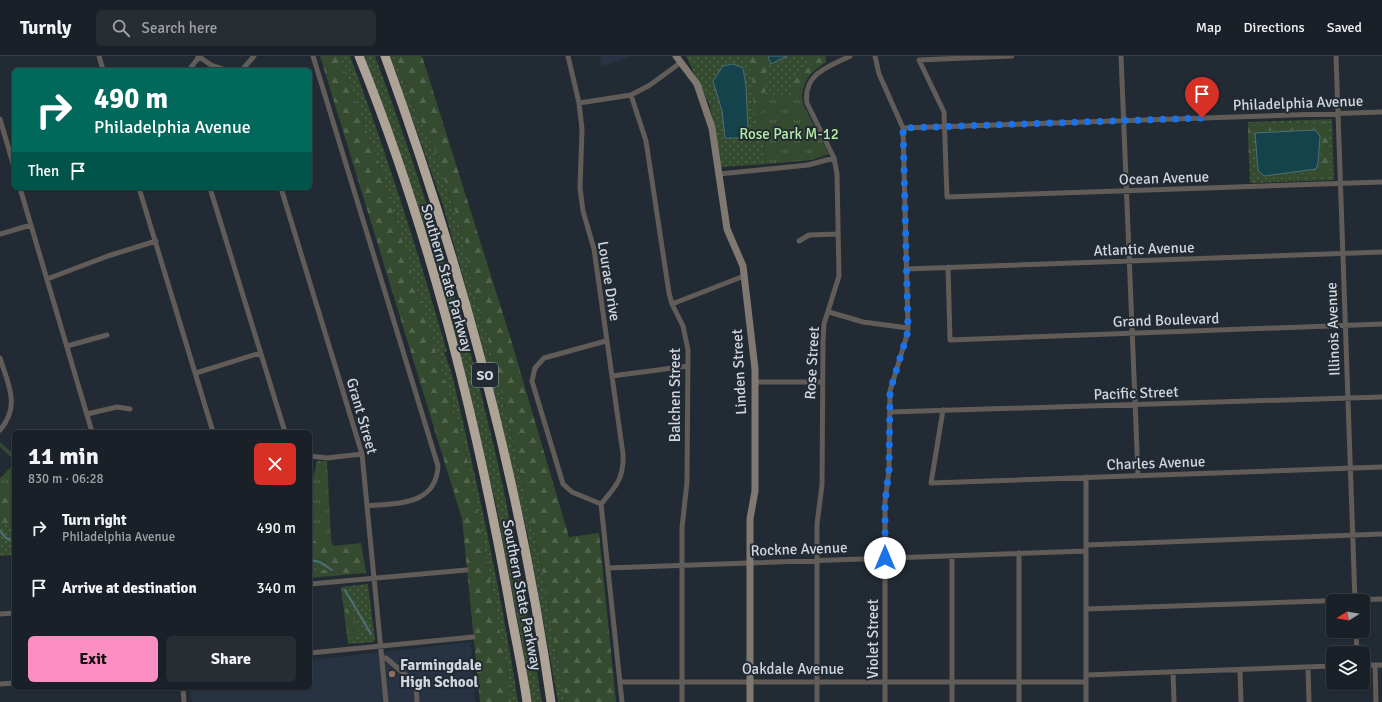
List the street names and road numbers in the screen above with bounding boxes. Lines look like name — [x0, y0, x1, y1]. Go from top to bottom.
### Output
street label: Philadelphia Avenue — [1232, 92, 1364, 114]
street label: Ocean Avenue — [1119, 167, 1209, 189]
street label: Southern State Parkway — [417, 202, 477, 354]
street label: Atlantic Avenue — [1093, 238, 1195, 260]
street label: Lourae Drive — [594, 240, 624, 322]
street label: Illinois Avenue — [1322, 282, 1344, 376]
street label: Grand Boulevard — [1112, 309, 1220, 331]
street label: Rose Street — [801, 326, 823, 400]
street label: Linden Street — [728, 329, 750, 415]
street label: Balchen Street — [666, 348, 684, 442]
road number: SO — [472, 363, 498, 387]
street label: Grant Street — [343, 376, 381, 456]
street label: Pacific Street — [1093, 383, 1179, 403]
street label: Charles Avenue — [1106, 452, 1206, 474]
street label: Southern State Parkway — [499, 518, 545, 672]
street label: Rockne Avenue — [750, 538, 848, 560]
street label: Violet Street — [864, 599, 882, 679]
street label: Oakdale Avenue — [742, 660, 844, 678]

